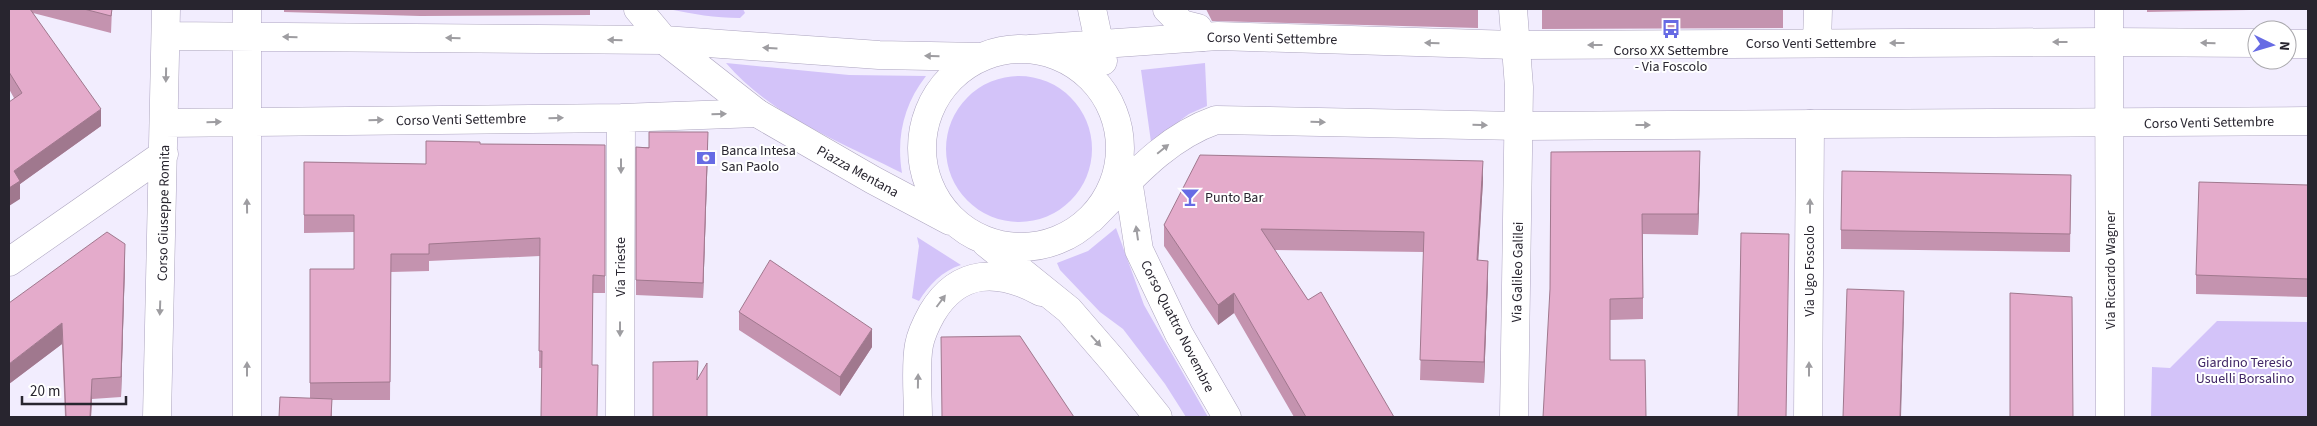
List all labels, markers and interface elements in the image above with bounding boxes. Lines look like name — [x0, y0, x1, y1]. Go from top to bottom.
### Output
bus stop icon: Corso XX Settembre - Via Foscolo — [1660, 18, 1682, 40]
north arrow — [2247, 20, 2297, 70]
street label: Corso Venti Settembre — [1207, 28, 1337, 50]
one-way arrow — [282, 33, 298, 41]
one-way arrow — [444, 34, 460, 42]
street label: Corso Venti Settembre — [1746, 34, 1876, 54]
one-way arrow — [607, 36, 623, 44]
one-way arrow — [1424, 38, 1440, 46]
one-way arrow — [2051, 38, 2067, 46]
one-way arrow — [1889, 39, 1905, 47]
one-way arrow — [2200, 39, 2216, 47]
one-way arrow — [1586, 41, 1602, 49]
place label: Corso XX Settembre - Via Foscolo — [1613, 41, 1729, 77]
text: N — [2274, 41, 2294, 52]
one-way arrow — [762, 43, 778, 51]
one-way arrow — [924, 52, 940, 60]
one-way arrow — [161, 67, 169, 83]
street label: Corso Venti Settembre — [396, 109, 526, 131]
one-way arrow — [711, 110, 727, 118]
street label: Corso Venti Settembre — [2144, 112, 2274, 134]
one-way arrow — [548, 114, 564, 122]
one-way arrow — [368, 116, 384, 124]
one-way arrow — [206, 117, 222, 125]
one-way arrow — [1310, 118, 1326, 126]
one-way arrow — [1473, 121, 1489, 129]
one-way arrow — [1635, 121, 1651, 129]
place label: Banca Intesa San Paolo — [721, 141, 796, 177]
street label: Piazza Mentana — [813, 141, 902, 203]
one-way arrow — [1156, 143, 1169, 154]
street label: Corso Giuseppe Romita — [153, 145, 175, 281]
bank icon: Banca Intesa San Paolo — [695, 147, 717, 169]
one-way arrow — [617, 159, 625, 175]
bar icon: Punto Bar — [1179, 186, 1201, 208]
place label: Punto Bar — [1205, 188, 1263, 208]
one-way arrow — [243, 198, 251, 214]
one-way arrow — [1806, 198, 1814, 214]
street label: Via Riccardo Wagner — [2101, 211, 2121, 329]
street label: Via Galileo Galilei — [1507, 221, 1529, 323]
one-way arrow — [1132, 225, 1140, 241]
street label: Via Ugo Foscolo — [1800, 225, 1820, 317]
street label: Via Trieste — [611, 237, 631, 297]
street label: Corso Quattro Novembre — [1135, 257, 1219, 396]
one-way arrow — [935, 295, 946, 308]
one-way arrow — [156, 300, 164, 316]
one-way arrow — [616, 321, 624, 337]
one-way arrow — [1090, 334, 1101, 347]
park label: Giardino Teresio Usuelli Borsalino — [2196, 353, 2294, 389]
one-way arrow — [243, 360, 251, 376]
one-way arrow — [1805, 360, 1813, 376]
one-way arrow — [914, 372, 922, 388]
scale bar — [22, 374, 126, 406]
text: 20 m — [30, 381, 60, 402]

